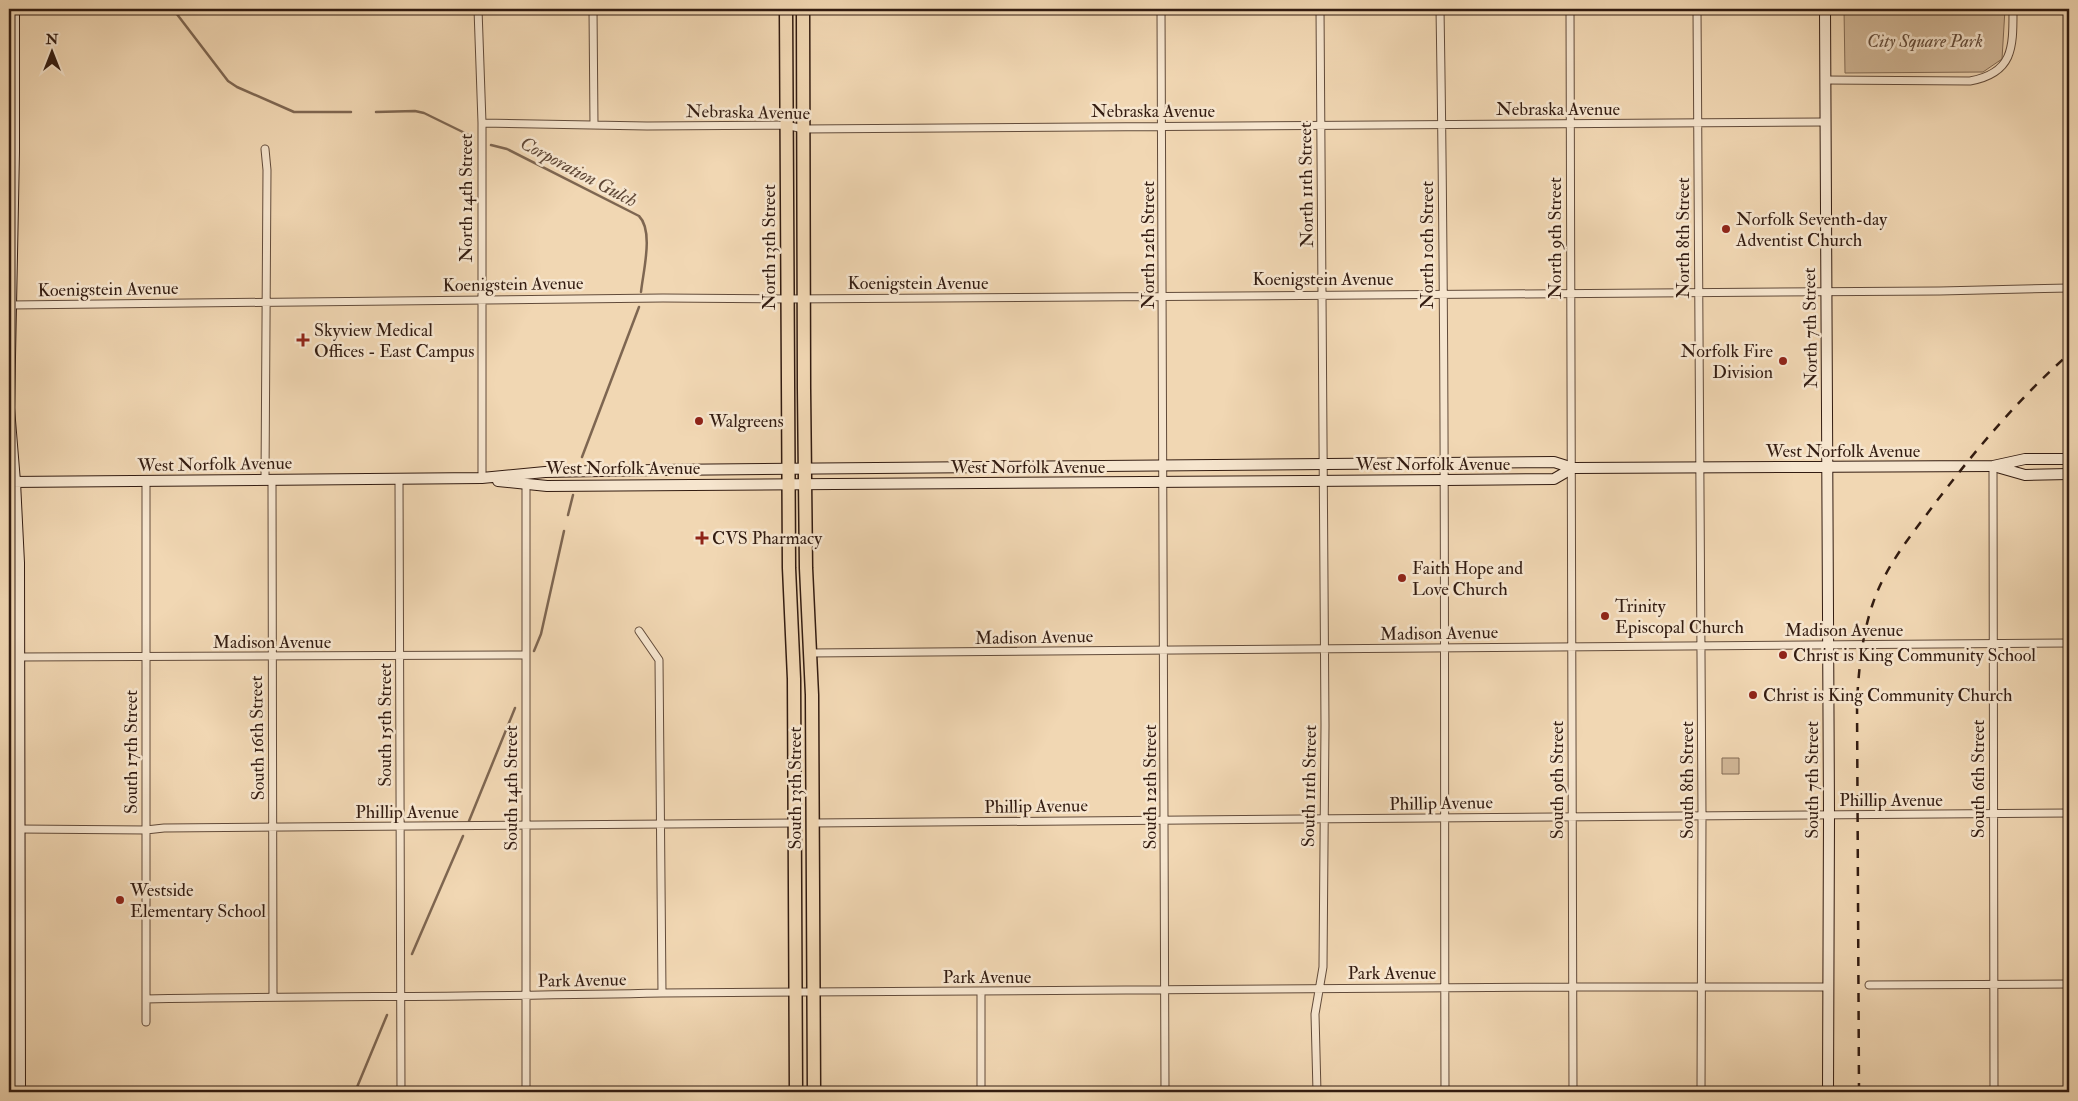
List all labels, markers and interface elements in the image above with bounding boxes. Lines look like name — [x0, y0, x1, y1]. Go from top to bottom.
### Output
north arrow — [28, 28, 78, 78]
park label: City Square Park — [1867, 30, 1983, 53]
text: N — [45, 31, 59, 48]
street label: Nebraska Avenue — [1496, 98, 1621, 121]
street label: Nebraska Avenue — [686, 100, 811, 125]
street label: Nebraska Avenue — [1091, 100, 1216, 123]
street label: North 11th Street — [1294, 122, 1319, 248]
water label: Corporation Gulch — [516, 131, 641, 213]
street label: North 14th Street — [455, 133, 478, 262]
street label: North 9th Street — [1544, 177, 1567, 299]
street label: North 8th Street — [1672, 177, 1695, 299]
street label: North 12th Street — [1137, 181, 1160, 309]
street label: North 10th Street — [1416, 181, 1439, 309]
street label: North 13th Street — [758, 184, 781, 310]
place label: Norfolk Seventh-day Adventist Church — [1735, 208, 1888, 252]
marker: Norfolk Seventh-day Adventist Church — [1720, 223, 1732, 235]
street label: North 7th Street — [1798, 267, 1823, 389]
street label: Koenigstein Avenue — [1253, 268, 1394, 291]
street label: Koenigstein Avenue — [442, 272, 584, 297]
street label: Koenigstein Avenue — [848, 272, 989, 295]
street label: Koenigstein Avenue — [37, 277, 179, 302]
place label: Skyview Medical Offices - East Campus — [314, 319, 474, 363]
marker: Skyview Medical Offices - East Campus — [296, 333, 310, 347]
place label: Norfolk Fire Division — [1680, 340, 1773, 384]
marker: Norfolk Fire Division — [1777, 355, 1789, 367]
place label: Walgreens — [708, 410, 784, 433]
marker: Walgreens — [693, 415, 705, 427]
street label: West Norfolk Avenue — [1765, 440, 1921, 463]
street label: West Norfolk Avenue — [137, 452, 293, 477]
street label: West Norfolk Avenue — [1355, 453, 1511, 476]
street label: West Norfolk Avenue — [950, 456, 1106, 479]
street label: West Norfolk Avenue — [545, 457, 701, 480]
place label: CVS Pharmacy — [712, 527, 823, 550]
marker: CVS Pharmacy — [696, 532, 708, 544]
place label: Faith Hope and Love Church — [1412, 557, 1523, 601]
marker: Faith Hope and Love Church — [1396, 572, 1408, 584]
place label: Trinity Episcopal Church — [1615, 595, 1744, 639]
marker: Trinity Episcopal Church — [1599, 610, 1611, 622]
street label: Madison Avenue — [1785, 619, 1904, 642]
street label: Madison Avenue — [1380, 621, 1499, 646]
street label: Madison Avenue — [975, 625, 1094, 650]
street label: Madison Avenue — [213, 631, 332, 654]
place label: Christ is King Community School — [1793, 644, 2036, 667]
marker: Christ is King Community School — [1777, 649, 1789, 661]
street label: South 15th Street — [374, 663, 397, 787]
street label: South 16th Street — [245, 675, 270, 801]
place label: Christ is King Community Church — [1763, 684, 2013, 707]
marker: Christ is King Community Church — [1747, 689, 1759, 701]
street label: South 17th Street — [120, 690, 143, 814]
street label: South 6th Street — [1967, 720, 1990, 838]
street label: South 9th Street — [1546, 721, 1569, 839]
street label: South 8th Street — [1676, 721, 1699, 839]
street label: South 7th Street — [1801, 721, 1824, 839]
street label: South 12th Street — [1139, 724, 1162, 850]
street label: South 14th Street — [500, 725, 523, 851]
street label: South 11th Street — [1297, 725, 1322, 847]
street label: South 13th Street — [784, 726, 807, 849]
street label: Phillip Avenue — [1839, 789, 1943, 812]
street label: Phillip Avenue — [1389, 791, 1494, 816]
street label: Phillip Avenue — [984, 794, 1089, 819]
street label: Phillip Avenue — [355, 801, 459, 824]
place label: Westside Elementary School — [129, 879, 266, 923]
marker: Westside Elementary School — [114, 894, 126, 906]
street label: Park Avenue — [1348, 962, 1437, 985]
street label: Park Avenue — [943, 966, 1032, 989]
street label: Park Avenue — [537, 968, 627, 993]

